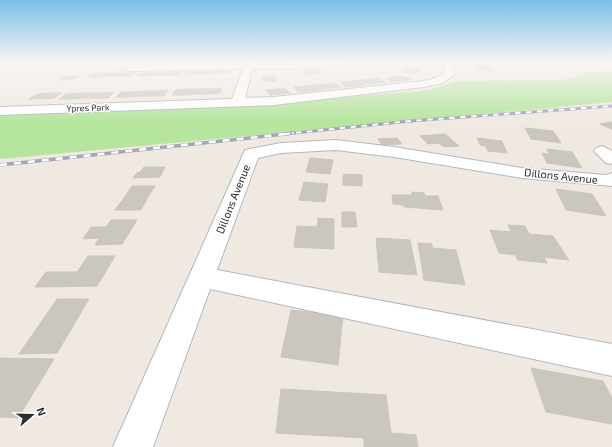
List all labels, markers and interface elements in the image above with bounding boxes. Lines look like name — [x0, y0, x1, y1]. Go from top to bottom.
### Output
street label: Ypres Park — [66, 101, 110, 114]
street label: Dillons Avenue — [213, 162, 252, 235]
street label: Dillons Avenue — [524, 165, 599, 186]
north arrow — [12, 395, 52, 435]
text: N — [34, 405, 49, 417]

